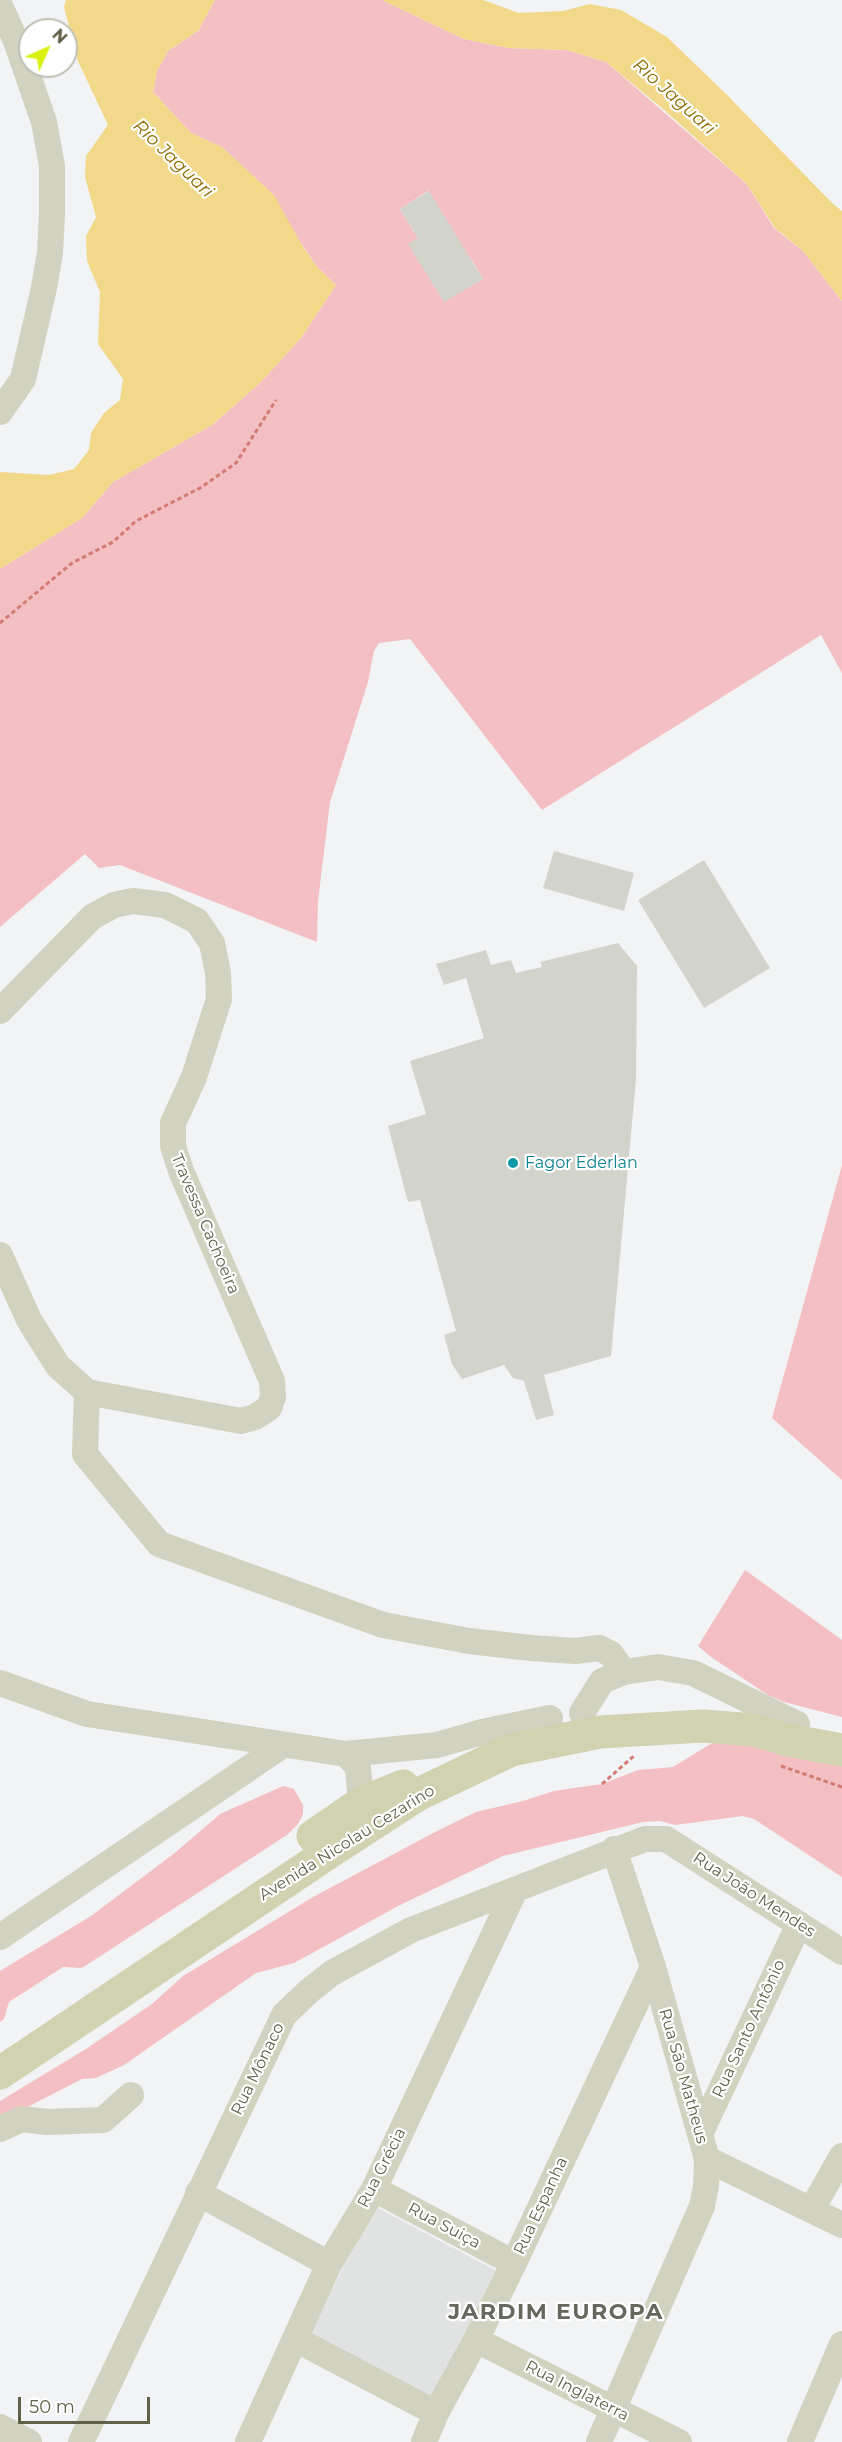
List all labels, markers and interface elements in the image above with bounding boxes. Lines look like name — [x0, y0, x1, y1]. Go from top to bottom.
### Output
north arrow — [18, 18, 78, 78]
text: N — [48, 25, 71, 48]
water label: Rio Jaguari — [628, 54, 720, 140]
water label: Rio Jaguari — [128, 115, 218, 203]
street label: Travessa Cachoeira — [167, 1151, 243, 1297]
place label: Fagor Ederlan — [525, 1153, 638, 1173]
marker: Fagor Ederlan — [506, 1156, 520, 1170]
street label: Avenida Nicolau Cezarino — [256, 1781, 438, 1905]
street label: Rua João Mendes — [689, 1848, 819, 1942]
street label: Rua Santo Antônio — [709, 1957, 789, 2101]
street label: Rua São Matheus — [655, 2006, 711, 2146]
street label: Rua Mônaco — [227, 2020, 289, 2118]
street label: Rua Grécia — [354, 2125, 410, 2211]
street label: Rua Espanha — [510, 2154, 572, 2258]
street label: Rua Suiça — [404, 2199, 484, 2253]
district label: JARDIM EUROPA — [448, 2300, 664, 2326]
street label: Rua Inglaterra — [522, 2357, 632, 2425]
scale bar — [21, 2385, 153, 2423]
text: 50 m — [29, 2396, 75, 2418]

